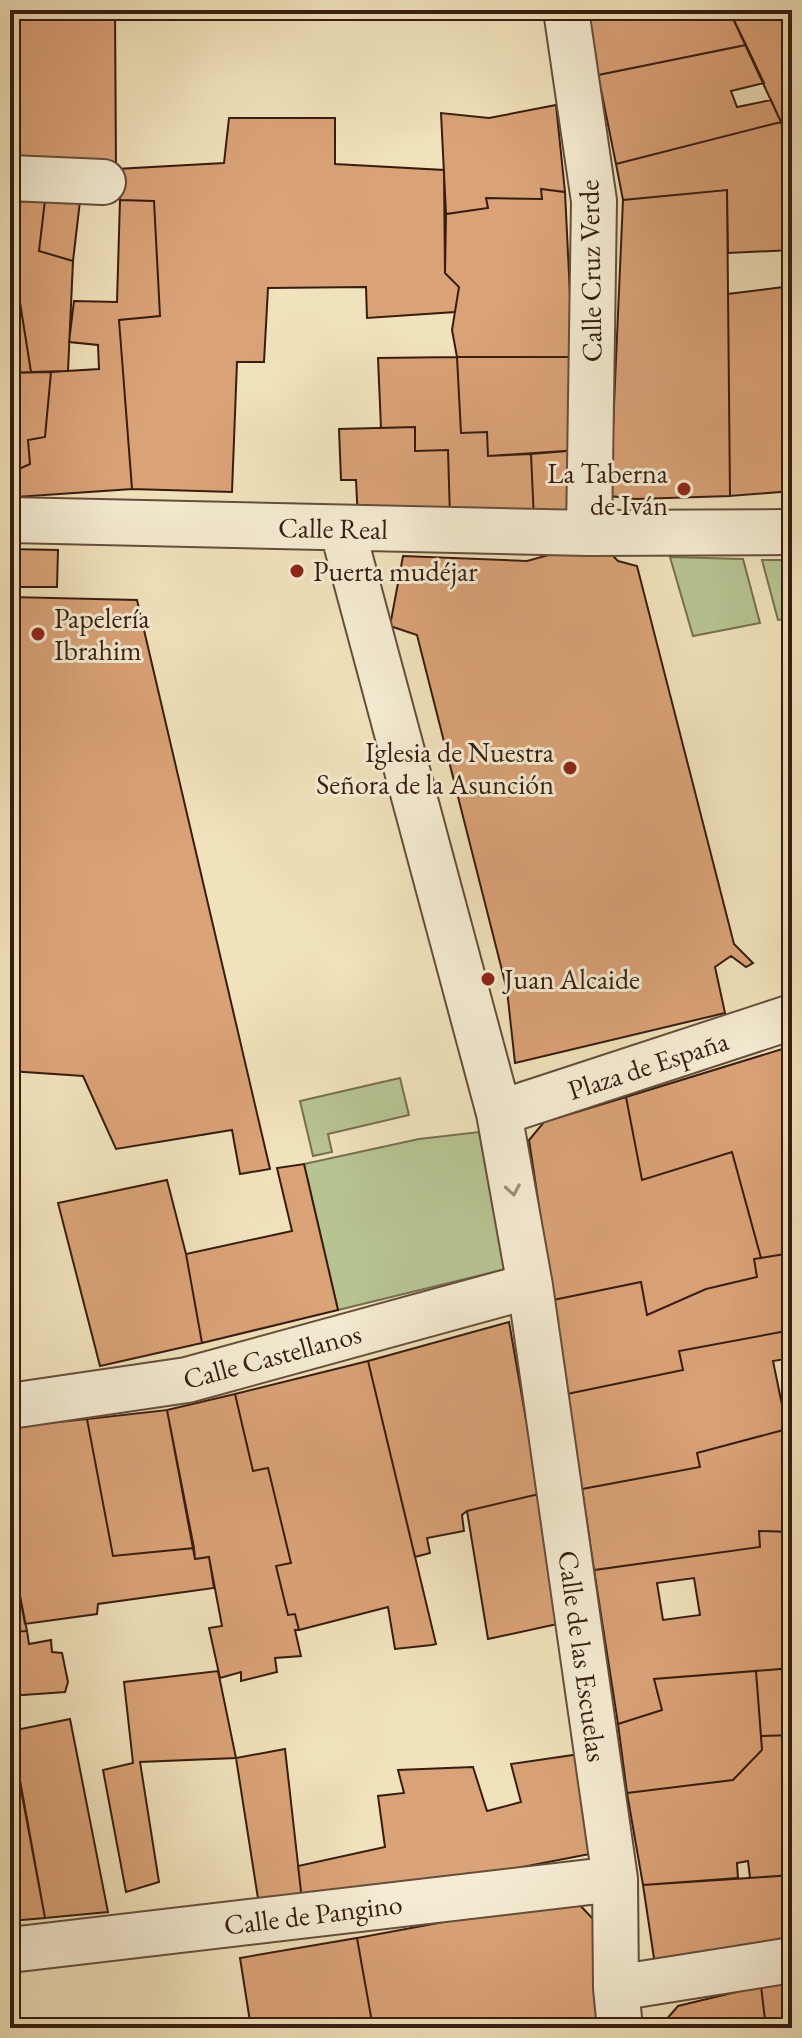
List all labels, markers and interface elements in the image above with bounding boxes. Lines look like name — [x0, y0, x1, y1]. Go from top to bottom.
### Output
street label: Calle Cruz Verde — [570, 179, 610, 363]
place label: La Taberna de Iván — [547, 455, 669, 523]
marker: La Taberna de Iván — [675, 480, 693, 498]
street label: Calle Real — [278, 509, 388, 547]
place label: Puerta mudéjar — [313, 553, 478, 589]
marker: Puerta mudéjar — [288, 562, 306, 580]
place label: Papelería Ibrahim — [54, 600, 151, 668]
marker: Papelería Ibrahim — [29, 625, 47, 643]
place label: Iglesia de Nuestra Señora de la Asunción — [316, 734, 555, 802]
marker: Iglesia de Nuestra Señora de la Asunción — [561, 759, 579, 777]
place label: Juan Alcaide — [502, 961, 640, 997]
marker: Juan Alcaide — [479, 970, 497, 988]
street label: Plaza de España — [563, 1022, 734, 1108]
one-way arrow — [504, 1183, 521, 1197]
street label: Calle Castellanos — [179, 1315, 365, 1397]
street label: Calle de las Escuelas — [550, 1548, 616, 1764]
street label: Calle de Pangino — [222, 1885, 404, 1943]

